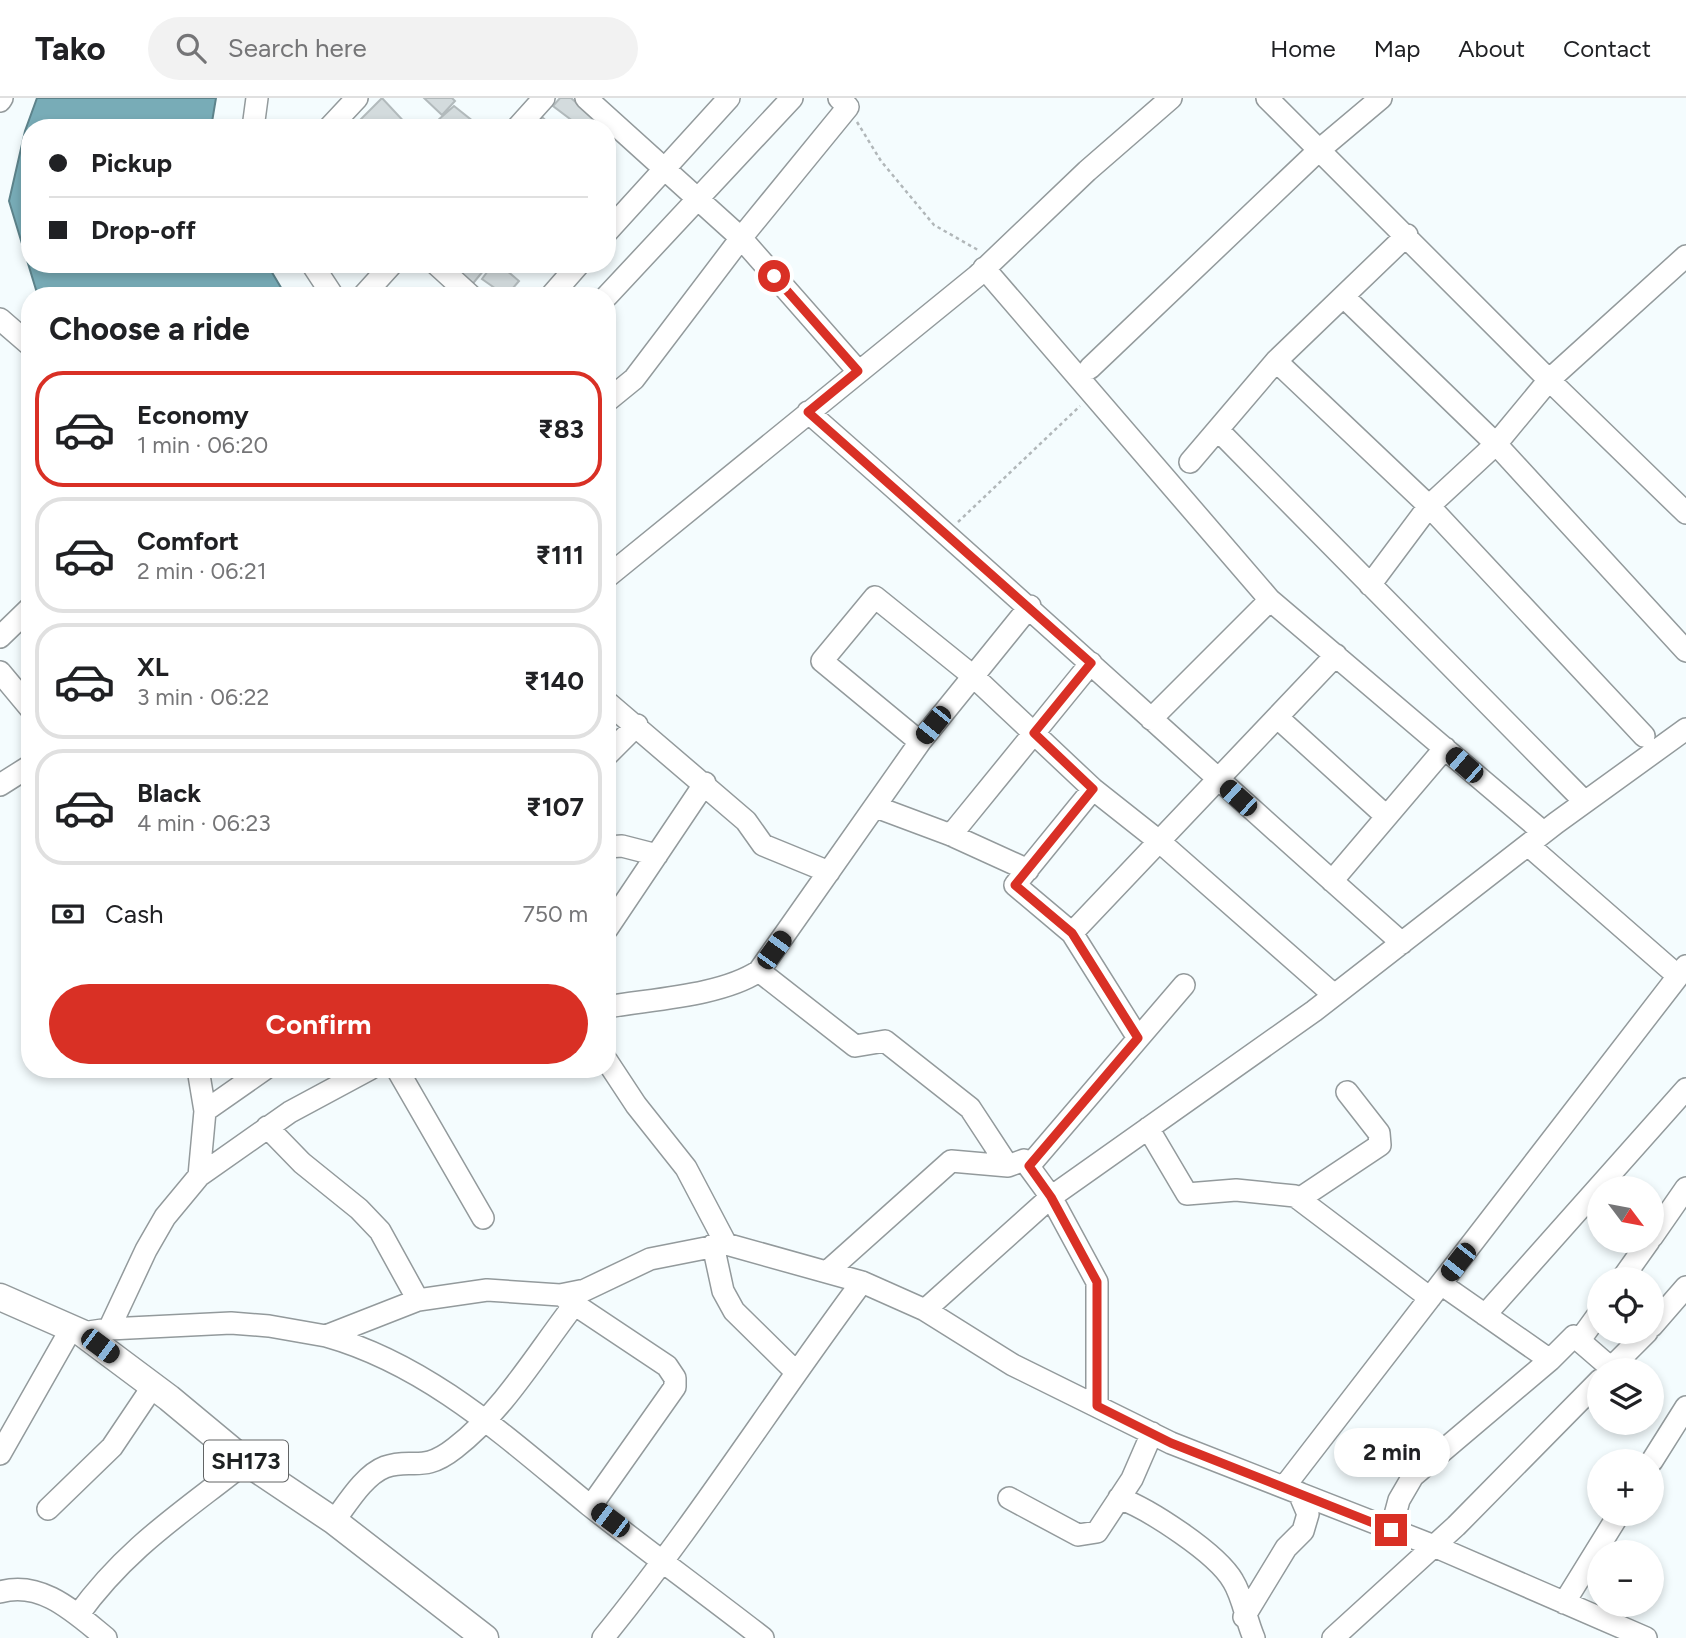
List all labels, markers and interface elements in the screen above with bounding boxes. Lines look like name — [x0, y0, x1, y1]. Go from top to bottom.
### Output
search box — [148, 17, 638, 80]
text: Tako — [35, 29, 106, 68]
icon: search — [172, 29, 210, 67]
text: Search here — [228, 32, 367, 64]
text: Home — [1270, 34, 1336, 63]
text: Map — [1374, 34, 1420, 63]
text: About — [1458, 34, 1525, 63]
text: Contact — [1563, 34, 1651, 63]
text: Pickup — [91, 147, 172, 179]
text: Drop-off — [91, 214, 196, 246]
route start — [758, 260, 790, 292]
text: Choose a ride — [49, 310, 250, 348]
icon: car — [53, 398, 116, 461]
text: Economy — [137, 399, 249, 431]
text: ₹83 — [538, 413, 584, 445]
text: 1 min · 06:20 — [137, 431, 268, 459]
icon: car — [53, 524, 116, 587]
text: Comfort — [137, 525, 239, 557]
text: ₹111 — [535, 539, 584, 571]
text: 2 min · 06:21 — [137, 557, 266, 585]
icon: car — [53, 650, 116, 713]
text: XL — [137, 651, 169, 683]
text: ₹140 — [524, 665, 584, 697]
text: 3 min · 06:22 — [137, 683, 269, 711]
car — [912, 702, 955, 748]
car — [1442, 743, 1487, 787]
icon: car — [53, 776, 116, 839]
car — [1216, 776, 1261, 820]
text: Black — [137, 777, 201, 809]
text: ₹107 — [526, 791, 584, 823]
text: 4 min · 06:23 — [137, 809, 271, 837]
icon: cash — [49, 895, 87, 933]
text: Cash — [105, 898, 164, 930]
text: 750 m — [522, 900, 588, 928]
car — [754, 927, 795, 973]
button: Confirm — [49, 984, 588, 1064]
north arrow — [1587, 1176, 1664, 1253]
map controls — [1587, 1176, 1664, 1617]
car — [1437, 1239, 1480, 1285]
button: locate — [1587, 1267, 1664, 1344]
car — [77, 1325, 124, 1367]
button: layers — [1587, 1358, 1664, 1435]
callout: 2 min — [1333, 1428, 1449, 1478]
text: 2 min — [1363, 1438, 1421, 1466]
road number: SH173 — [204, 1441, 288, 1482]
button: + — [1587, 1449, 1664, 1526]
car — [587, 1499, 634, 1541]
route end — [1375, 1514, 1407, 1546]
button: − — [1587, 1540, 1664, 1617]

